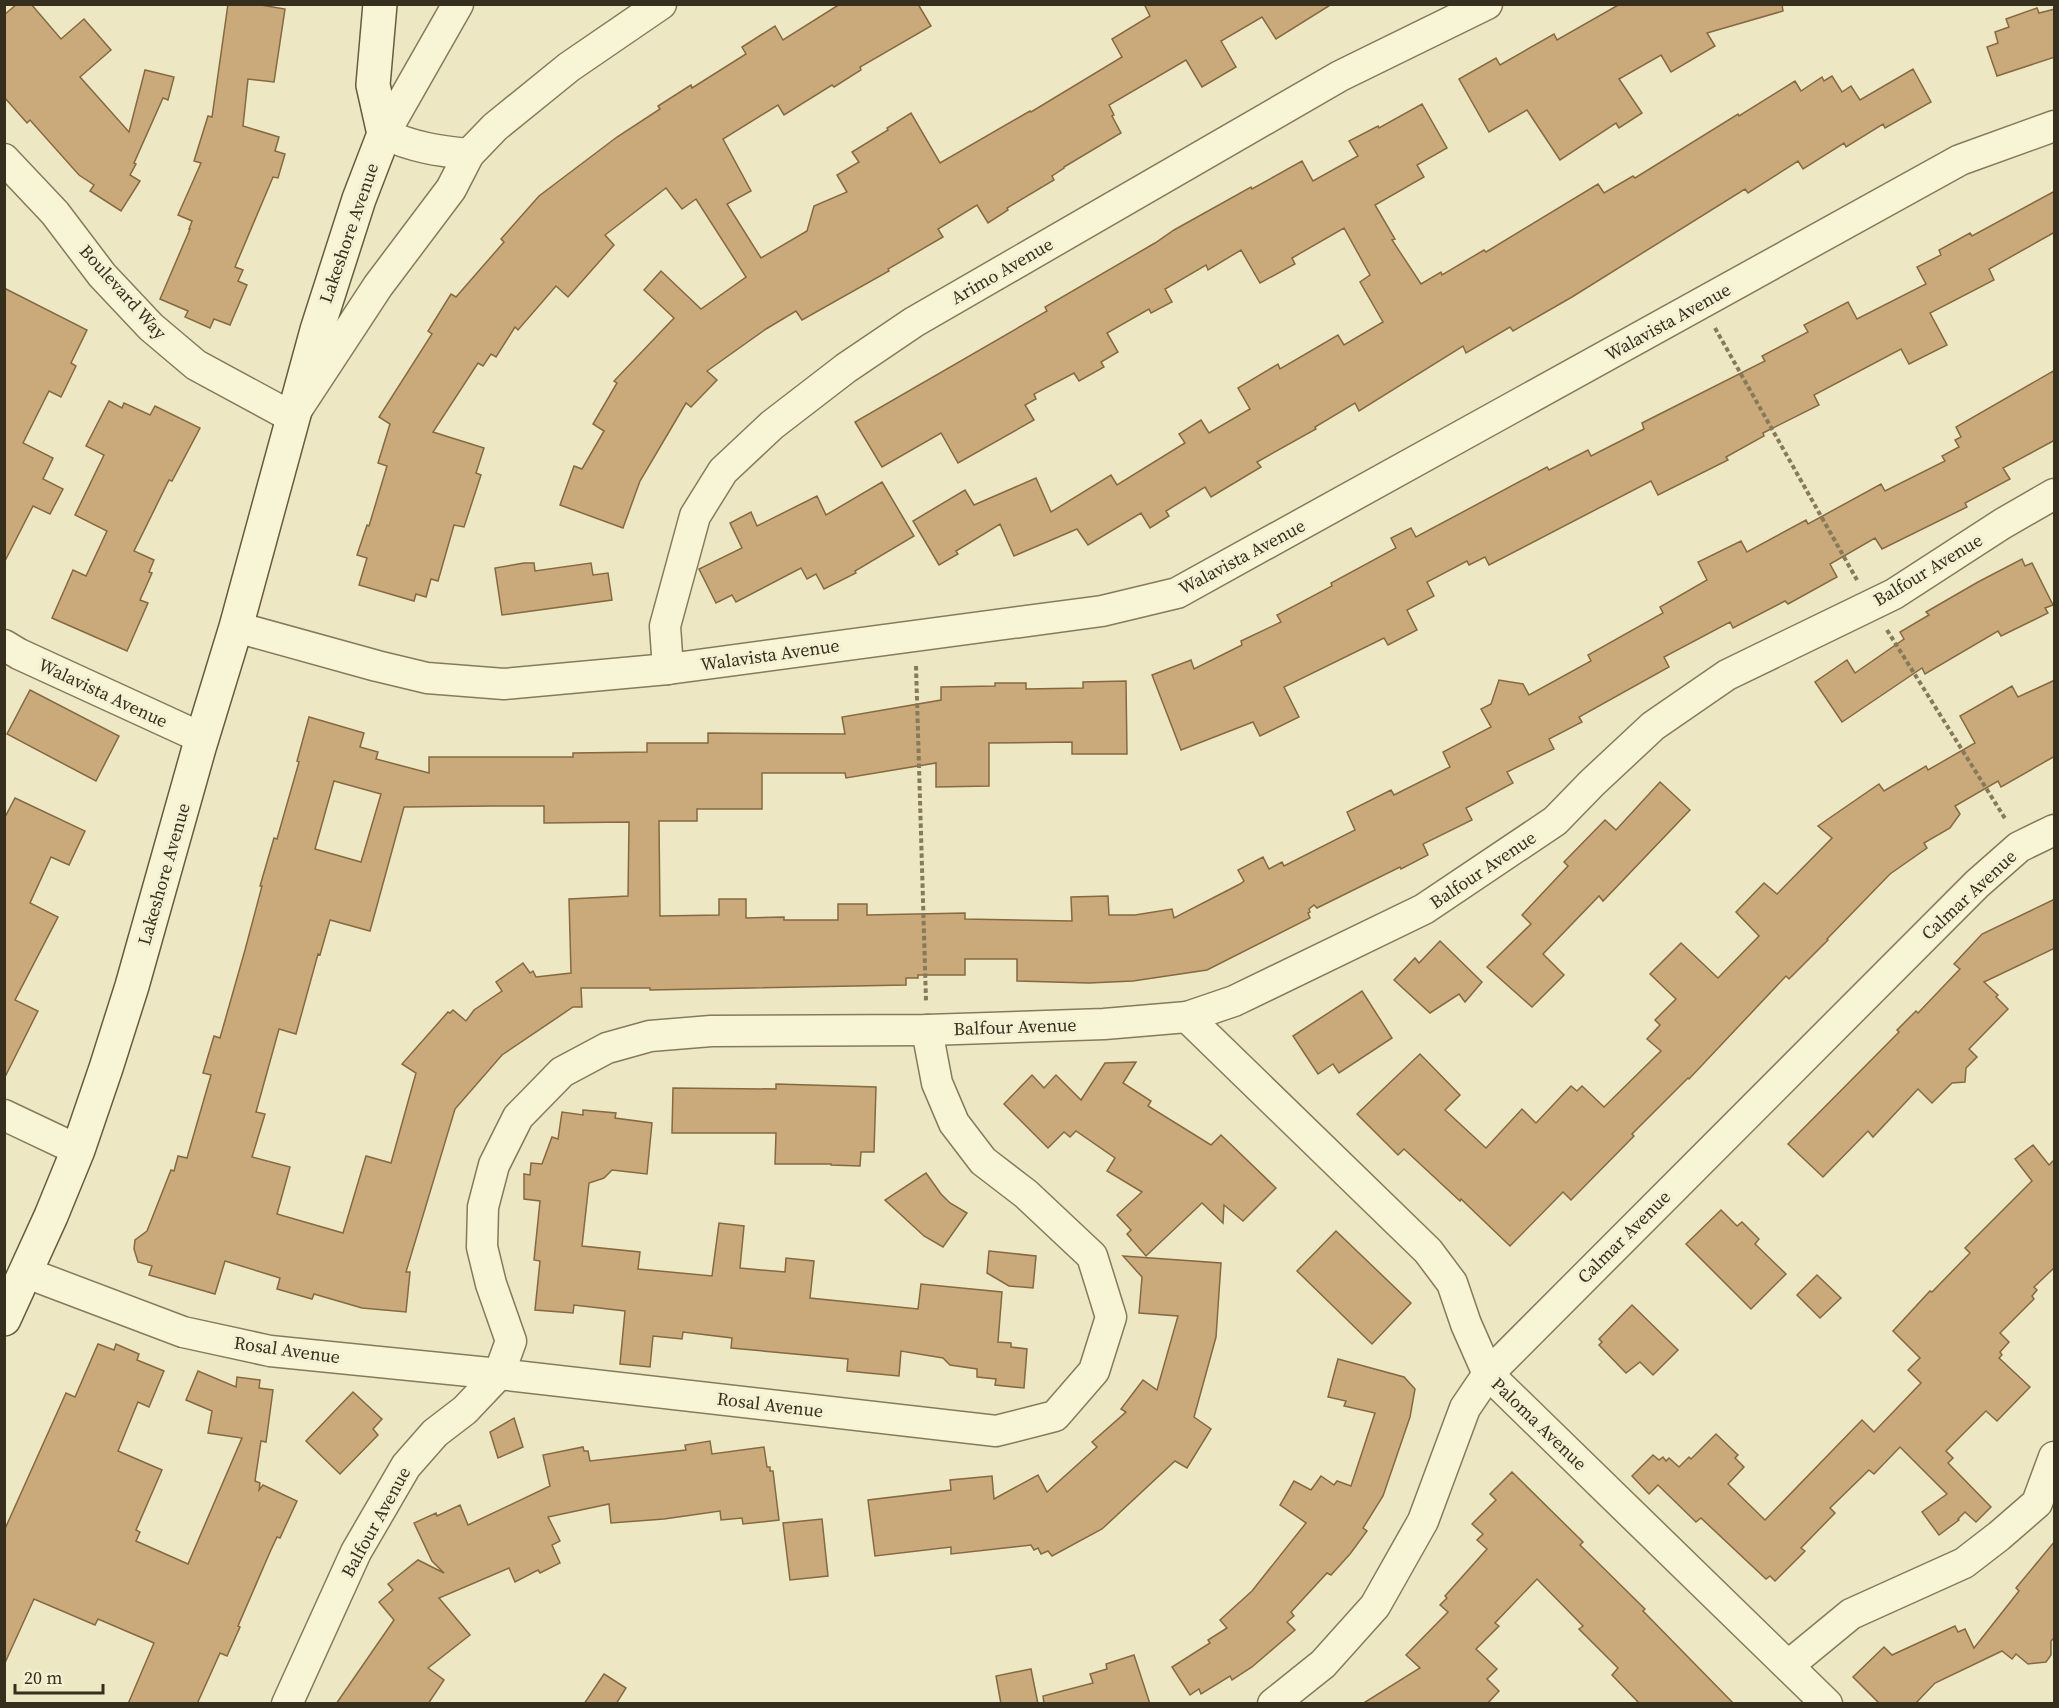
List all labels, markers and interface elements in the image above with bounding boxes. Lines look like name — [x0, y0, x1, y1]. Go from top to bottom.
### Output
street label: Lakeshore Avenue — [313, 159, 384, 306]
street label: Arimo Avenue — [946, 231, 1058, 310]
street label: Boulevard Way — [74, 239, 173, 345]
street label: Walavista Avenue — [1601, 277, 1735, 366]
street label: Walavista Avenue — [1174, 513, 1309, 600]
street label: Balfour Avenue — [1869, 527, 1987, 612]
street label: Walavista Avenue — [699, 632, 841, 677]
street label: Walavista Avenue — [35, 652, 172, 733]
street label: Lakeshore Avenue — [131, 800, 196, 948]
street label: Balfour Avenue — [1425, 825, 1541, 914]
street label: Calmar Avenue — [1915, 844, 2022, 945]
street label: Balfour Avenue — [953, 1012, 1077, 1041]
street label: Calmar Avenue — [1572, 1185, 1676, 1289]
street label: Rosal Avenue — [232, 1330, 342, 1369]
street label: Paloma Avenue — [1486, 1372, 1593, 1476]
street label: Rosal Avenue — [715, 1386, 825, 1423]
street label: Balfour Avenue — [335, 1462, 416, 1582]
scale bar — [15, 1657, 104, 1695]
text: 20 m — [24, 1665, 62, 1690]

